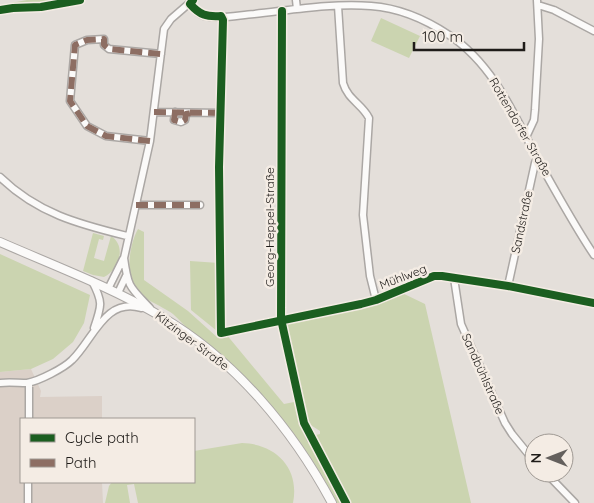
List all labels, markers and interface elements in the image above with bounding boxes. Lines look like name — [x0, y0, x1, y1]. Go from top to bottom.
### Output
scale bar — [414, 20, 524, 52]
text: 100 m — [422, 27, 463, 46]
street label: Rottendorfer Straße — [486, 75, 555, 179]
street label: Georg-Heppel-Straße — [262, 167, 277, 287]
street label: Sandstraße — [508, 189, 536, 255]
street label: Mühlweg — [377, 261, 429, 292]
street label: Kitzinger Straße — [152, 308, 232, 373]
street label: Sandbühlstraße — [459, 331, 508, 417]
legend — [20, 418, 195, 483]
text: Cycle path — [65, 428, 139, 447]
north arrow — [524, 433, 574, 483]
text: Path — [65, 453, 97, 472]
text: N — [527, 453, 545, 463]

